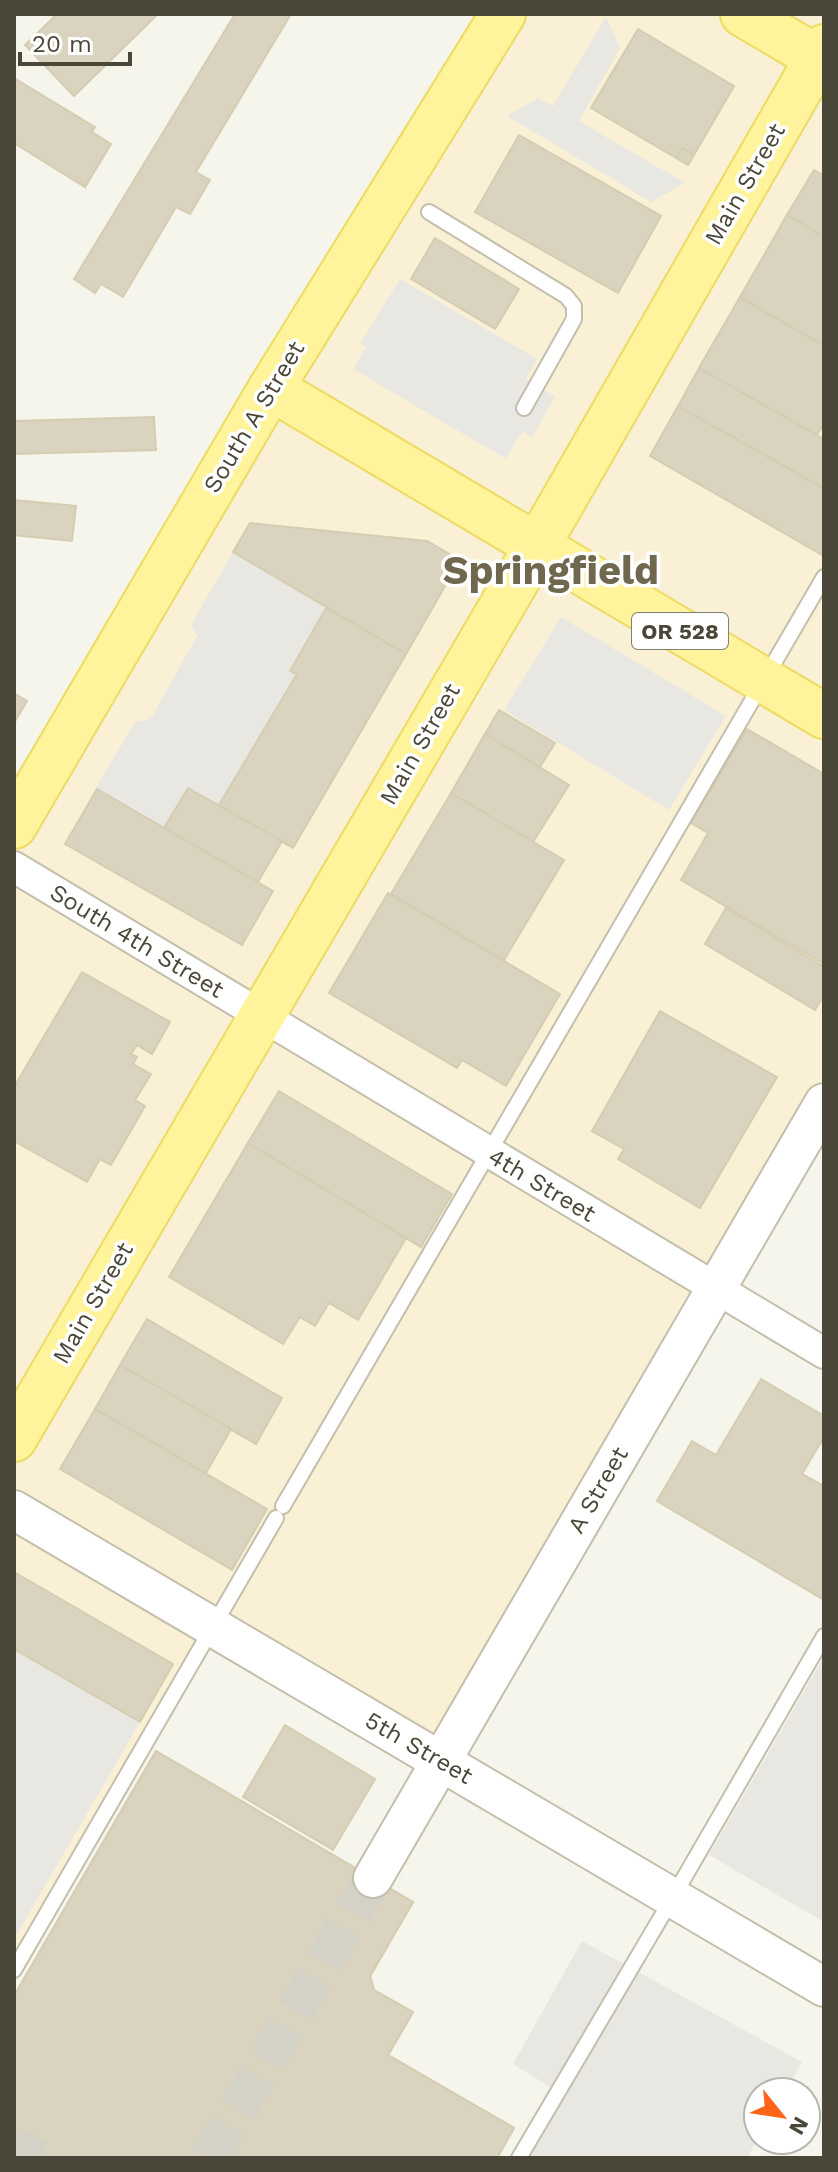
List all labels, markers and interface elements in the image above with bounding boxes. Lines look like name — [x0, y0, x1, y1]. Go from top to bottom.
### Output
scale bar — [20, 16, 130, 66]
text: 20 m — [32, 30, 92, 58]
street label: Main Street — [699, 118, 791, 250]
street label: South A Street — [198, 336, 310, 498]
district label: Springfield — [443, 547, 659, 594]
road number: OR 528 — [632, 613, 728, 649]
street label: Main Street — [374, 678, 466, 810]
street label: South 4th Street — [45, 878, 229, 1004]
street label: 4th Street — [483, 1142, 601, 1228]
street label: Main Street — [47, 1237, 139, 1369]
street label: A Street — [562, 1442, 634, 1538]
street label: 5th Street — [360, 1706, 478, 1790]
north arrow — [742, 2076, 822, 2156]
text: N — [784, 2112, 814, 2139]

